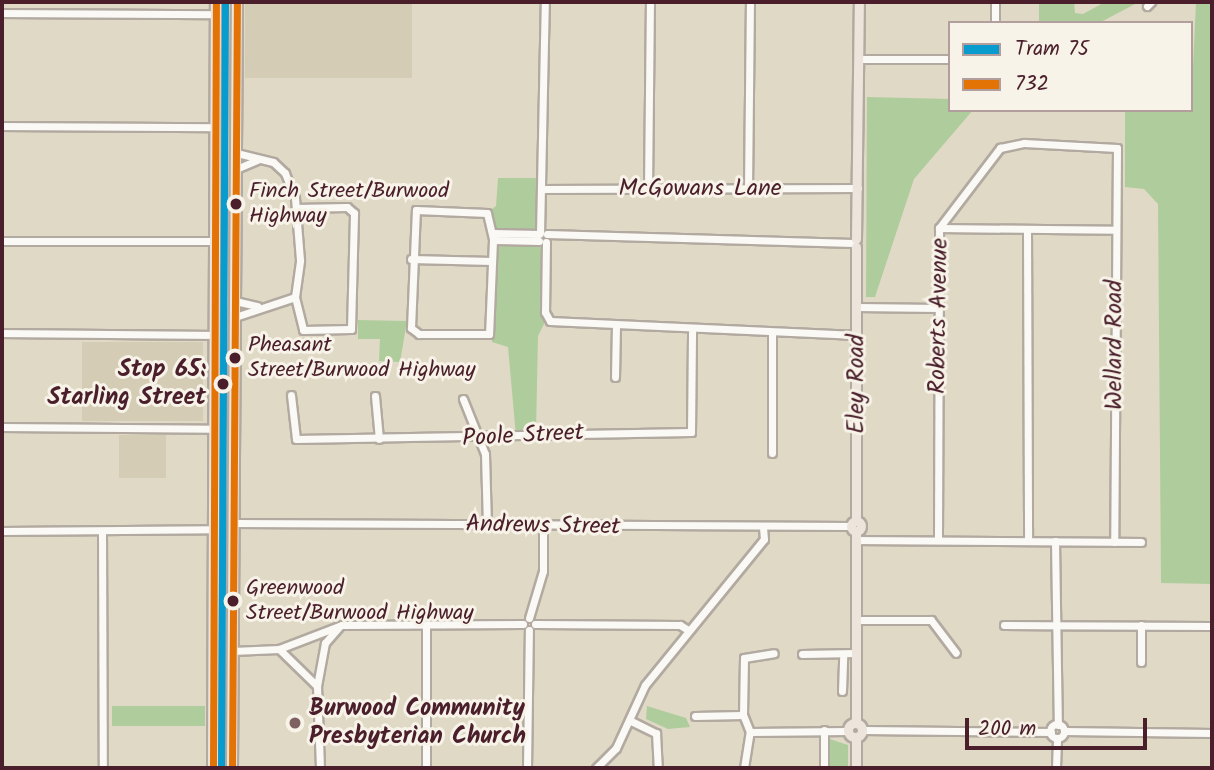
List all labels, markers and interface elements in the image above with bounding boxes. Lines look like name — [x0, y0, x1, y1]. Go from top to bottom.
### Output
legend — [948, 21, 1193, 112]
text: Tram 75 — [1015, 33, 1089, 66]
text: 732 — [1015, 68, 1049, 101]
street label: McGowans Lane — [618, 175, 782, 203]
place label: Finch Street/Burwood Highway — [249, 178, 449, 230]
marker: Finch Street/Burwood Highway — [229, 197, 243, 211]
street label: Roberts Avenue — [923, 238, 955, 394]
street label: Wellard Road — [1101, 280, 1129, 410]
place label: Pheasant Street/Burwood Highway — [248, 332, 476, 384]
street label: Eley Road — [843, 334, 871, 434]
marker: Pheasant Street/Burwood Highway — [228, 351, 242, 365]
place label: Stop 65: Starling Street — [47, 356, 206, 412]
marker: Stop 65: Starling Street — [212, 373, 234, 395]
street label: Poole Street — [461, 418, 585, 454]
street label: Andrews Street — [465, 510, 621, 542]
place label: Greenwood Street/Burwood Highway — [246, 575, 474, 626]
marker: Greenwood Street/Burwood Highway — [226, 594, 240, 608]
place label: Burwood Community Presbyterian Church — [309, 695, 526, 751]
scale bar — [969, 704, 1151, 748]
text: 200 m — [978, 713, 1036, 746]
marker: Burwood Community Presbyterian Church — [287, 715, 303, 731]

